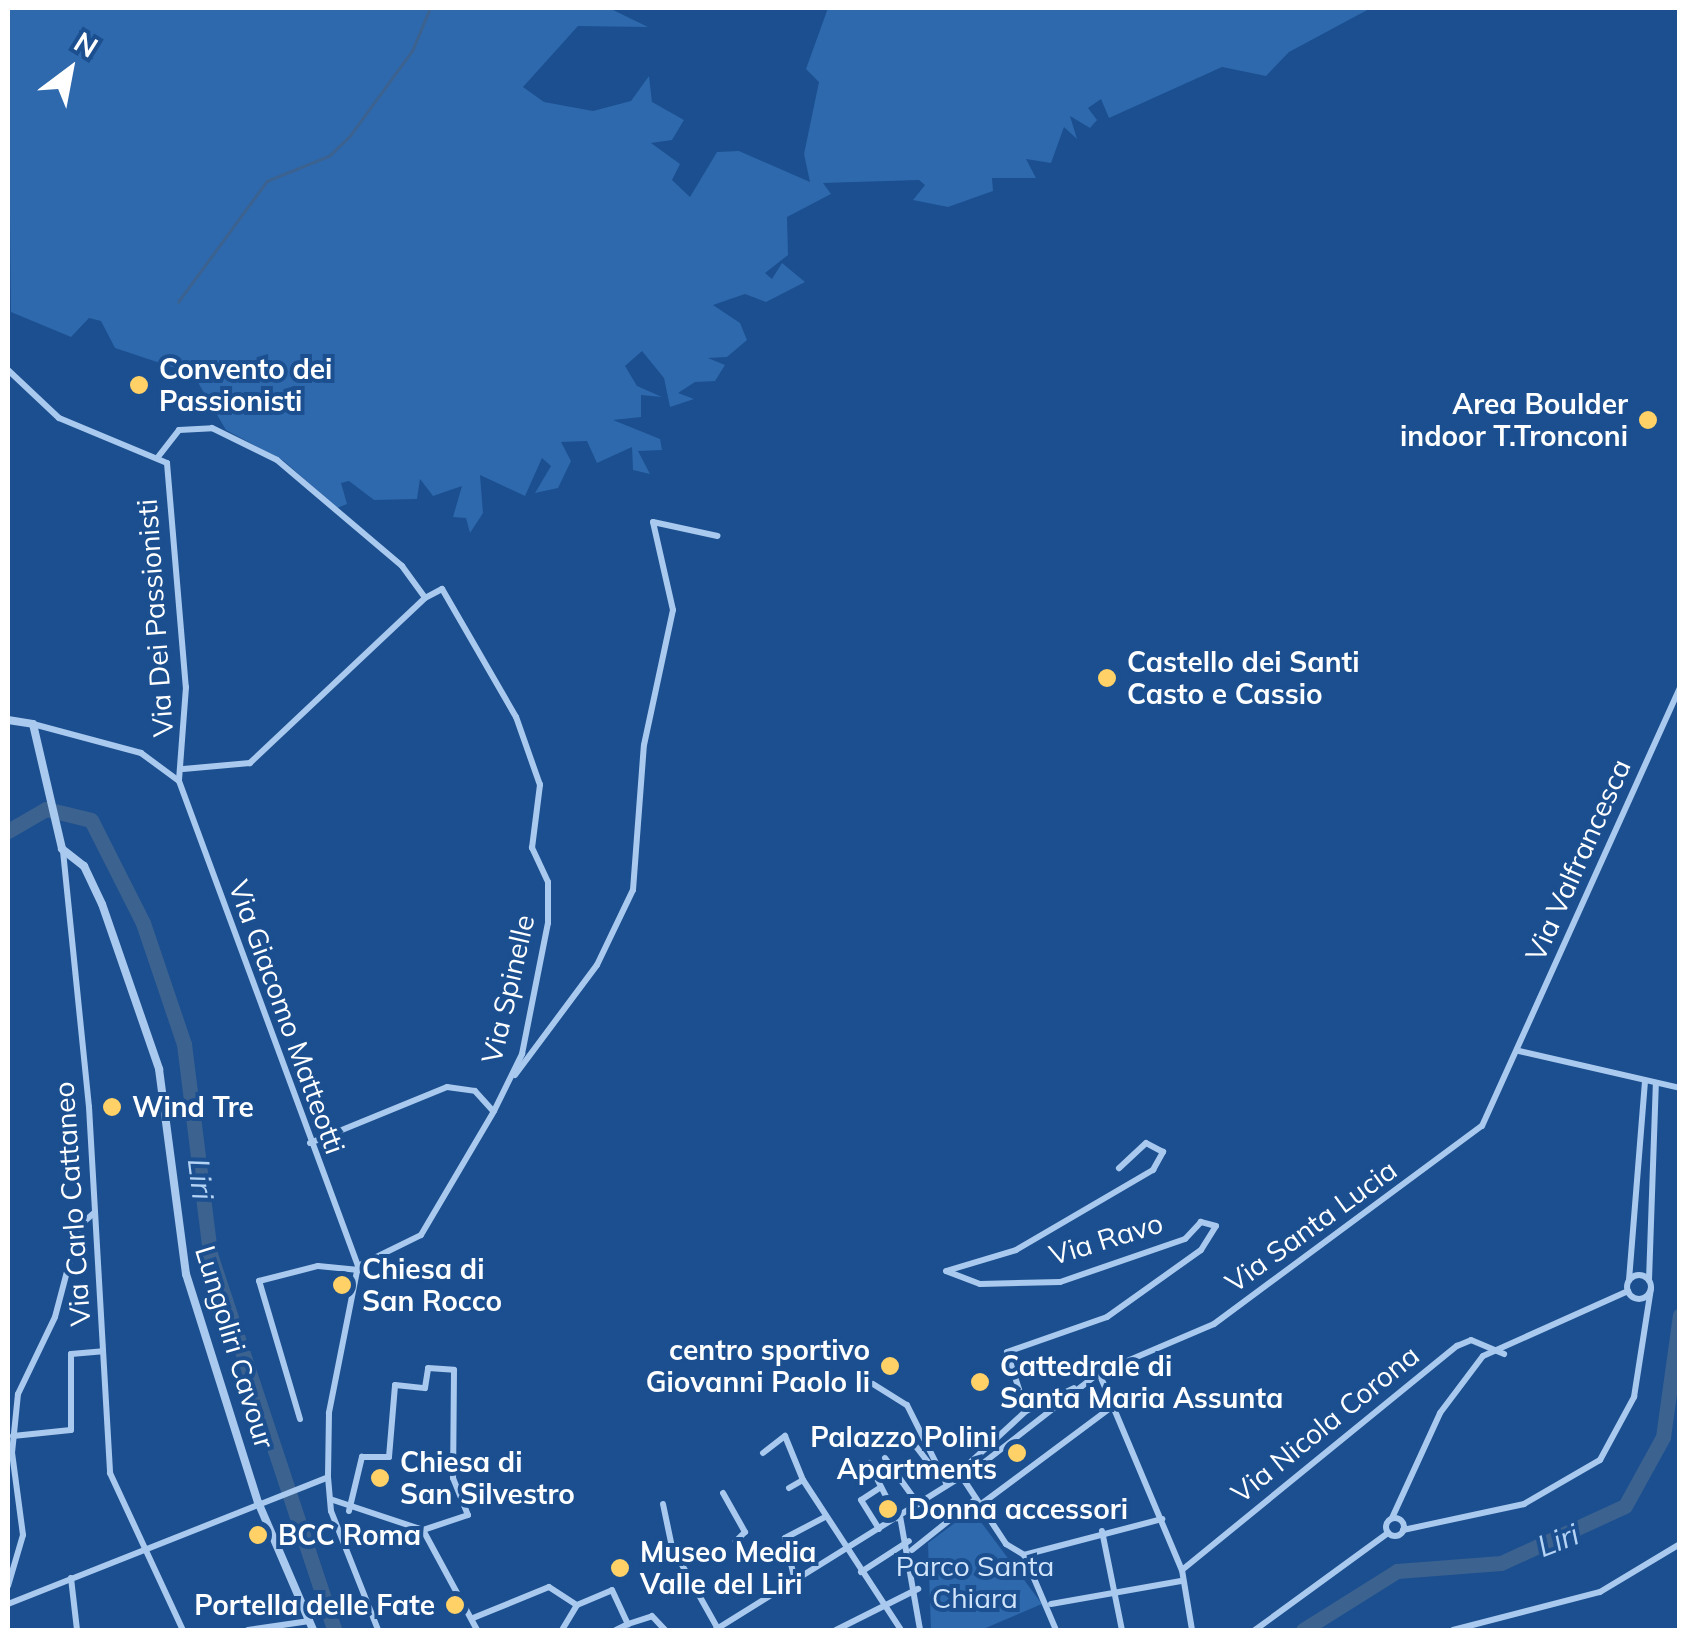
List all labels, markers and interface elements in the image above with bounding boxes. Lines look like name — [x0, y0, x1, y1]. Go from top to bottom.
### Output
north arrow — [20, 20, 120, 120]
text: N — [68, 24, 104, 65]
place label: Convento dei Passionisti — [159, 352, 332, 418]
marker: Convento dei Passionisti — [128, 374, 150, 396]
place label: Area Boulder indoor T.Tronconi — [1400, 387, 1628, 453]
marker: Area Boulder indoor T.Tronconi — [1637, 409, 1659, 431]
street label: Via Dei Passionisti — [130, 498, 180, 738]
place label: Castello dei Santi Casto e Cassio — [1127, 645, 1360, 711]
marker: Castello dei Santi Casto e Cassio — [1096, 667, 1118, 689]
street label: Via Valfrancesca — [1518, 754, 1638, 966]
street label: Via Giacomo Matteotti — [222, 876, 352, 1158]
street label: Via Spinelle — [475, 911, 541, 1067]
street label: Via Carlo Cattaneo — [47, 1081, 97, 1327]
place label: Wind Tre — [132, 1090, 254, 1124]
marker: Wind Tre — [101, 1096, 123, 1118]
street label: Via Santa Lucia — [1219, 1153, 1403, 1299]
water label: Liri — [181, 1156, 221, 1202]
street label: Via Ravo — [1045, 1206, 1167, 1272]
street label: Lungoliri Cavour — [188, 1242, 282, 1452]
place label: Chiesa di San Rocco — [362, 1252, 502, 1318]
marker: Chiesa di San Rocco — [331, 1274, 353, 1296]
place label: centro sportivo Giovanni Paolo Ii — [646, 1333, 870, 1399]
street label: Via Nicola Corona — [1224, 1338, 1426, 1510]
place label: Cattedrale di Santa Maria Assunta — [1000, 1349, 1283, 1415]
marker: centro sportivo Giovanni Paolo Ii — [879, 1355, 901, 1377]
marker: Cattedrale di Santa Maria Assunta — [969, 1371, 991, 1393]
place label: Palazzo Polini Apartments — [810, 1420, 997, 1486]
marker: Palazzo Polini Apartments — [1006, 1442, 1028, 1464]
place label: Chiesa di San Silvestro — [400, 1445, 575, 1511]
marker: Chiesa di San Silvestro — [369, 1467, 391, 1489]
place label: Donna accessori — [908, 1492, 1128, 1526]
marker: Donna accessori — [877, 1498, 899, 1520]
water label: Liri — [1532, 1516, 1584, 1564]
place label: BCC Roma — [278, 1518, 421, 1552]
marker: BCC Roma — [247, 1524, 269, 1546]
place label: Museo Media Valle del Liri — [640, 1535, 816, 1601]
park label: Parco Santa Chiara — [896, 1549, 1054, 1615]
marker: Museo Media Valle del Liri — [609, 1557, 631, 1579]
place label: Portella delle Fate — [194, 1588, 435, 1622]
marker: Portella delle Fate — [444, 1594, 466, 1616]

